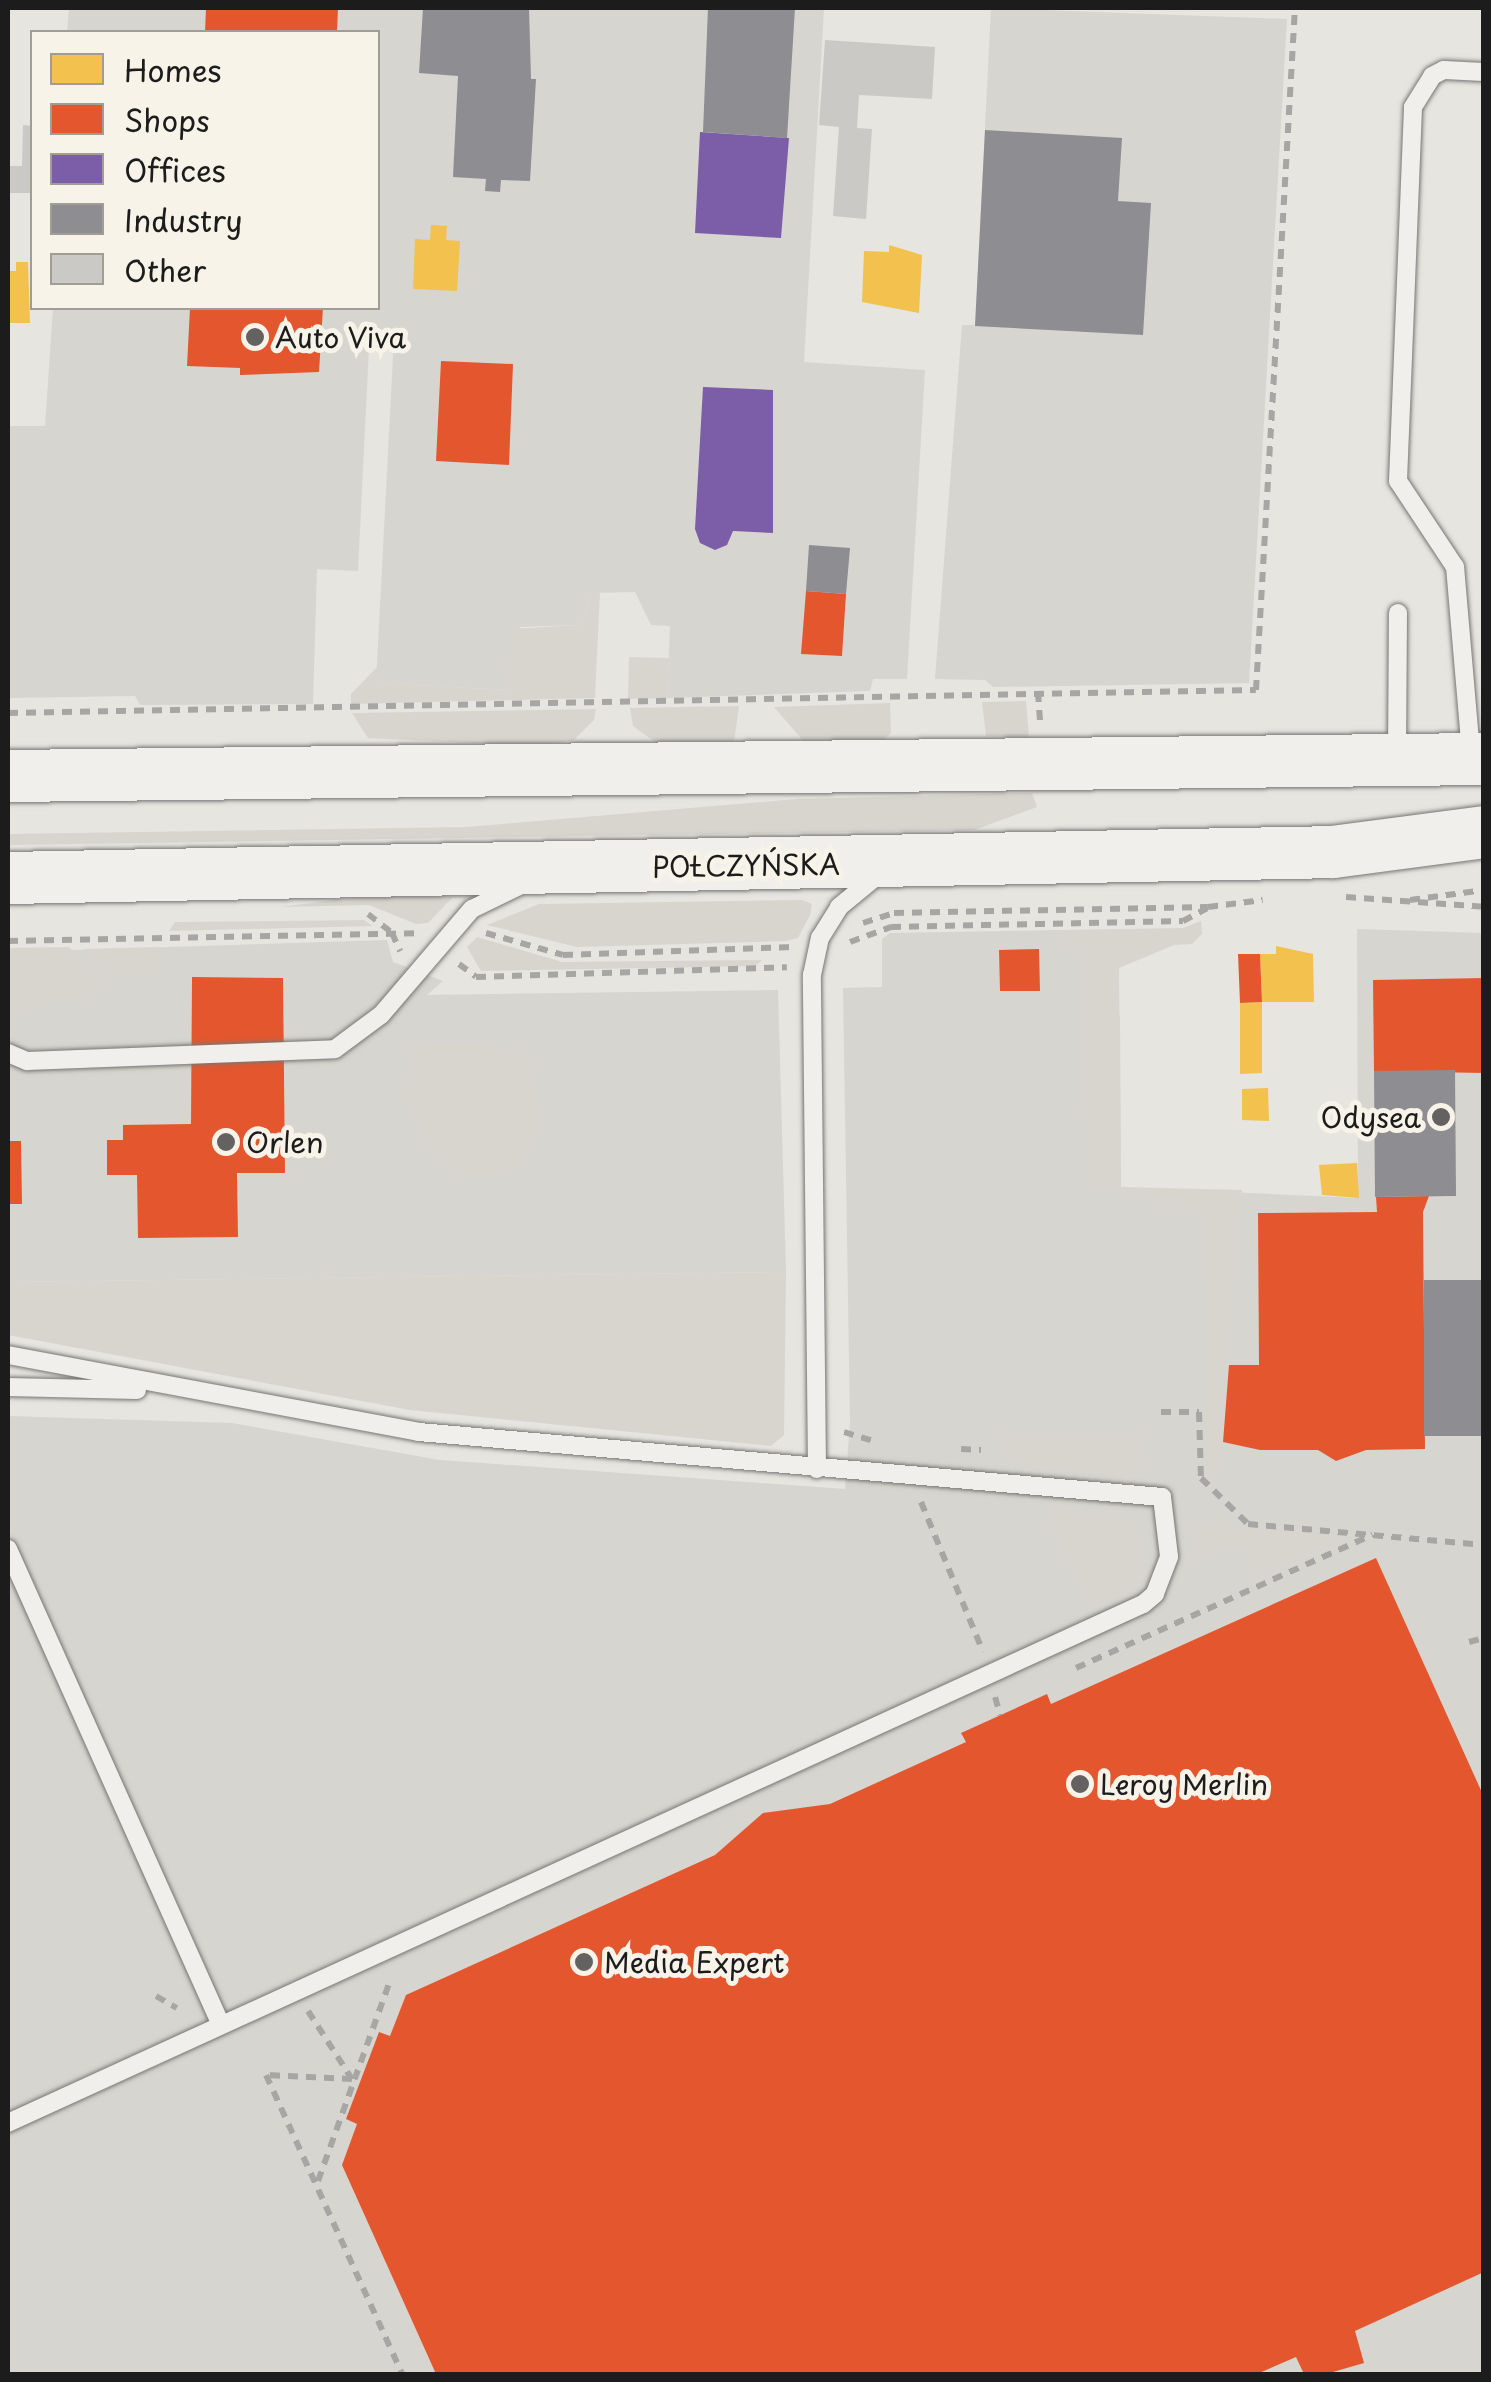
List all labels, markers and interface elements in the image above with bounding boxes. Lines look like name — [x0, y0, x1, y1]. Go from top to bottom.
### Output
legend — [30, 30, 380, 310]
text: Homes — [124, 47, 221, 92]
text: Shops — [124, 97, 210, 142]
text: Offices — [124, 147, 226, 192]
text: Industry — [124, 197, 243, 242]
text: Other — [124, 247, 206, 292]
place label: Auto Viva — [275, 320, 408, 354]
marker: Auto Viva — [244, 326, 266, 348]
street label: POŁCZYŃSKA — [652, 847, 840, 883]
place label: Odysea — [1321, 1100, 1421, 1134]
marker: Odysea — [1430, 1106, 1452, 1128]
place label: Orlen — [246, 1125, 324, 1159]
marker: Orlen — [215, 1131, 237, 1153]
place label: Leroy Merlin — [1100, 1767, 1271, 1801]
marker: Leroy Merlin — [1069, 1773, 1091, 1795]
place label: Media Expert — [604, 1945, 785, 1979]
marker: Media Expert — [573, 1951, 595, 1973]

